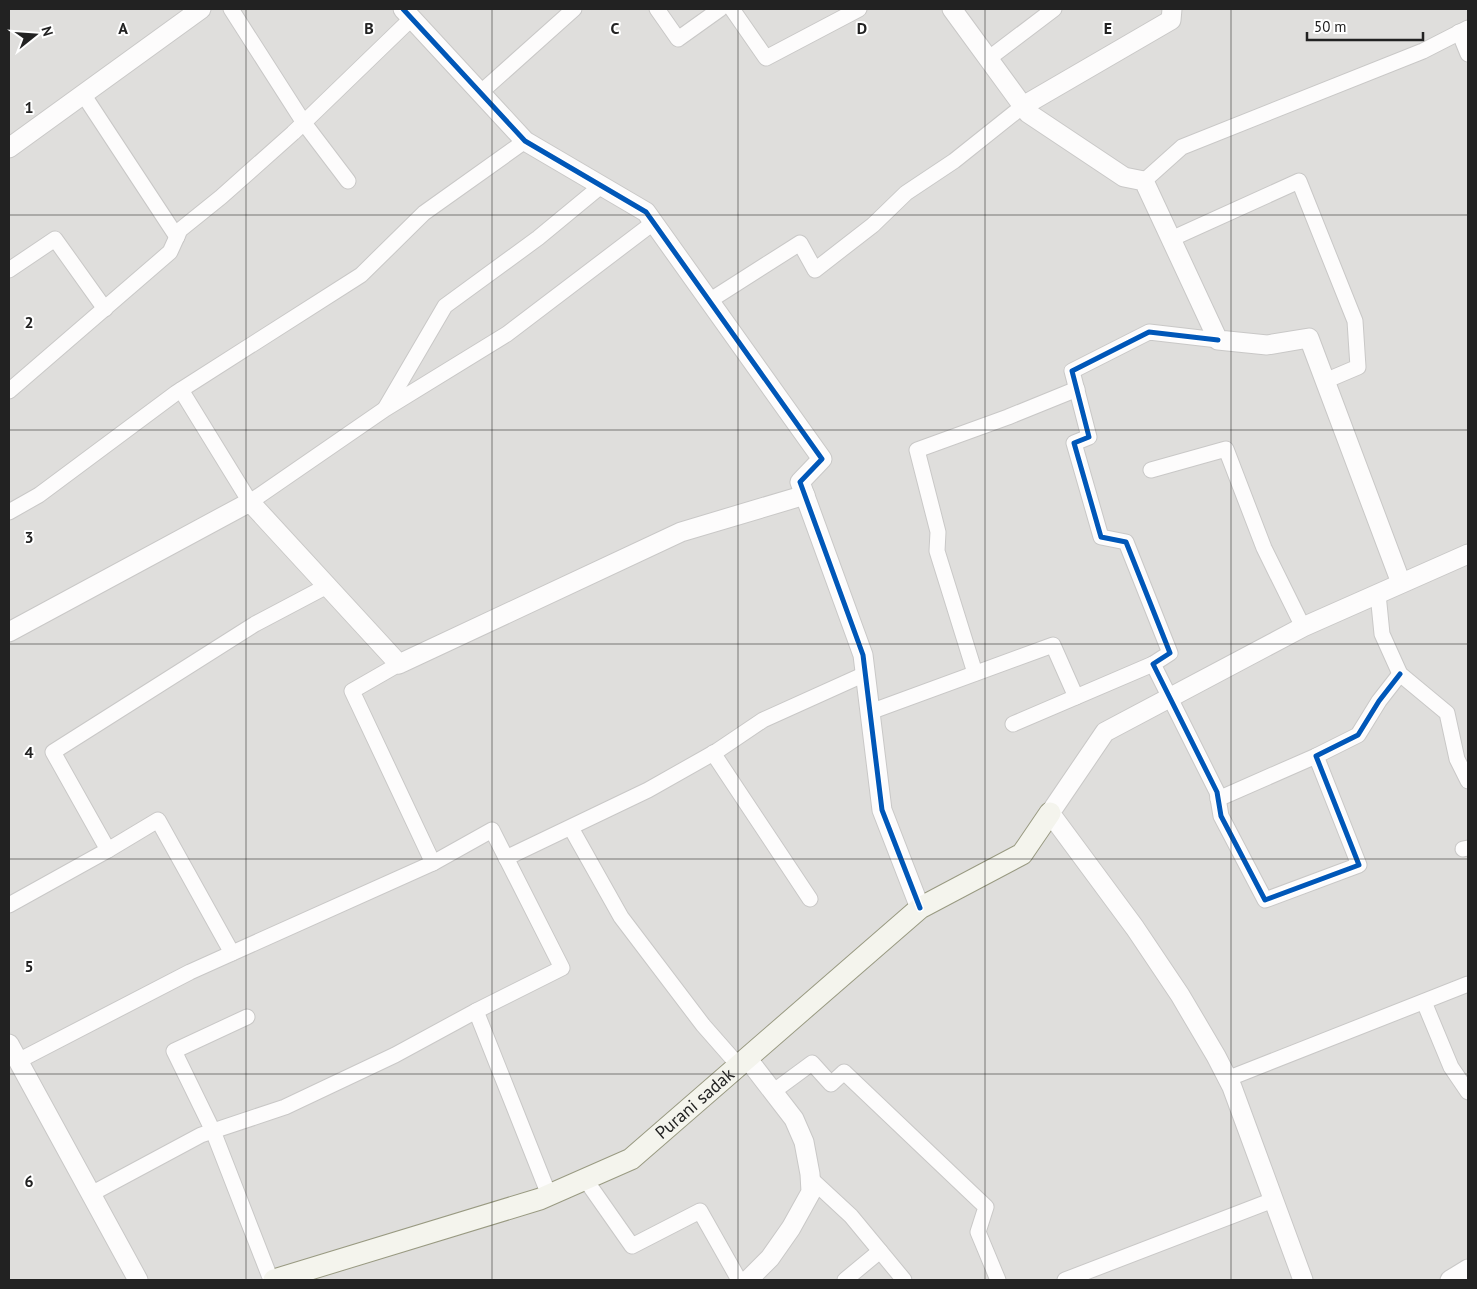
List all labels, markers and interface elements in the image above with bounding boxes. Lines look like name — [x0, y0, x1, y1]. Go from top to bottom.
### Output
north arrow — [10, 10, 60, 60]
scale bar — [1307, 10, 1423, 42]
text: 50 m — [1314, 17, 1347, 36]
text: A — [118, 18, 128, 38]
text: B — [364, 18, 374, 38]
text: C — [611, 18, 620, 38]
text: D — [857, 18, 867, 38]
text: E — [1104, 18, 1112, 38]
text: N — [37, 24, 57, 38]
text: 1 — [24, 97, 34, 117]
text: 2 — [24, 312, 34, 332]
text: 3 — [24, 527, 34, 547]
text: 4 — [24, 742, 34, 762]
text: 5 — [24, 956, 34, 976]
street label: Purani sadak — [650, 1062, 739, 1144]
text: 6 — [24, 1171, 34, 1191]

